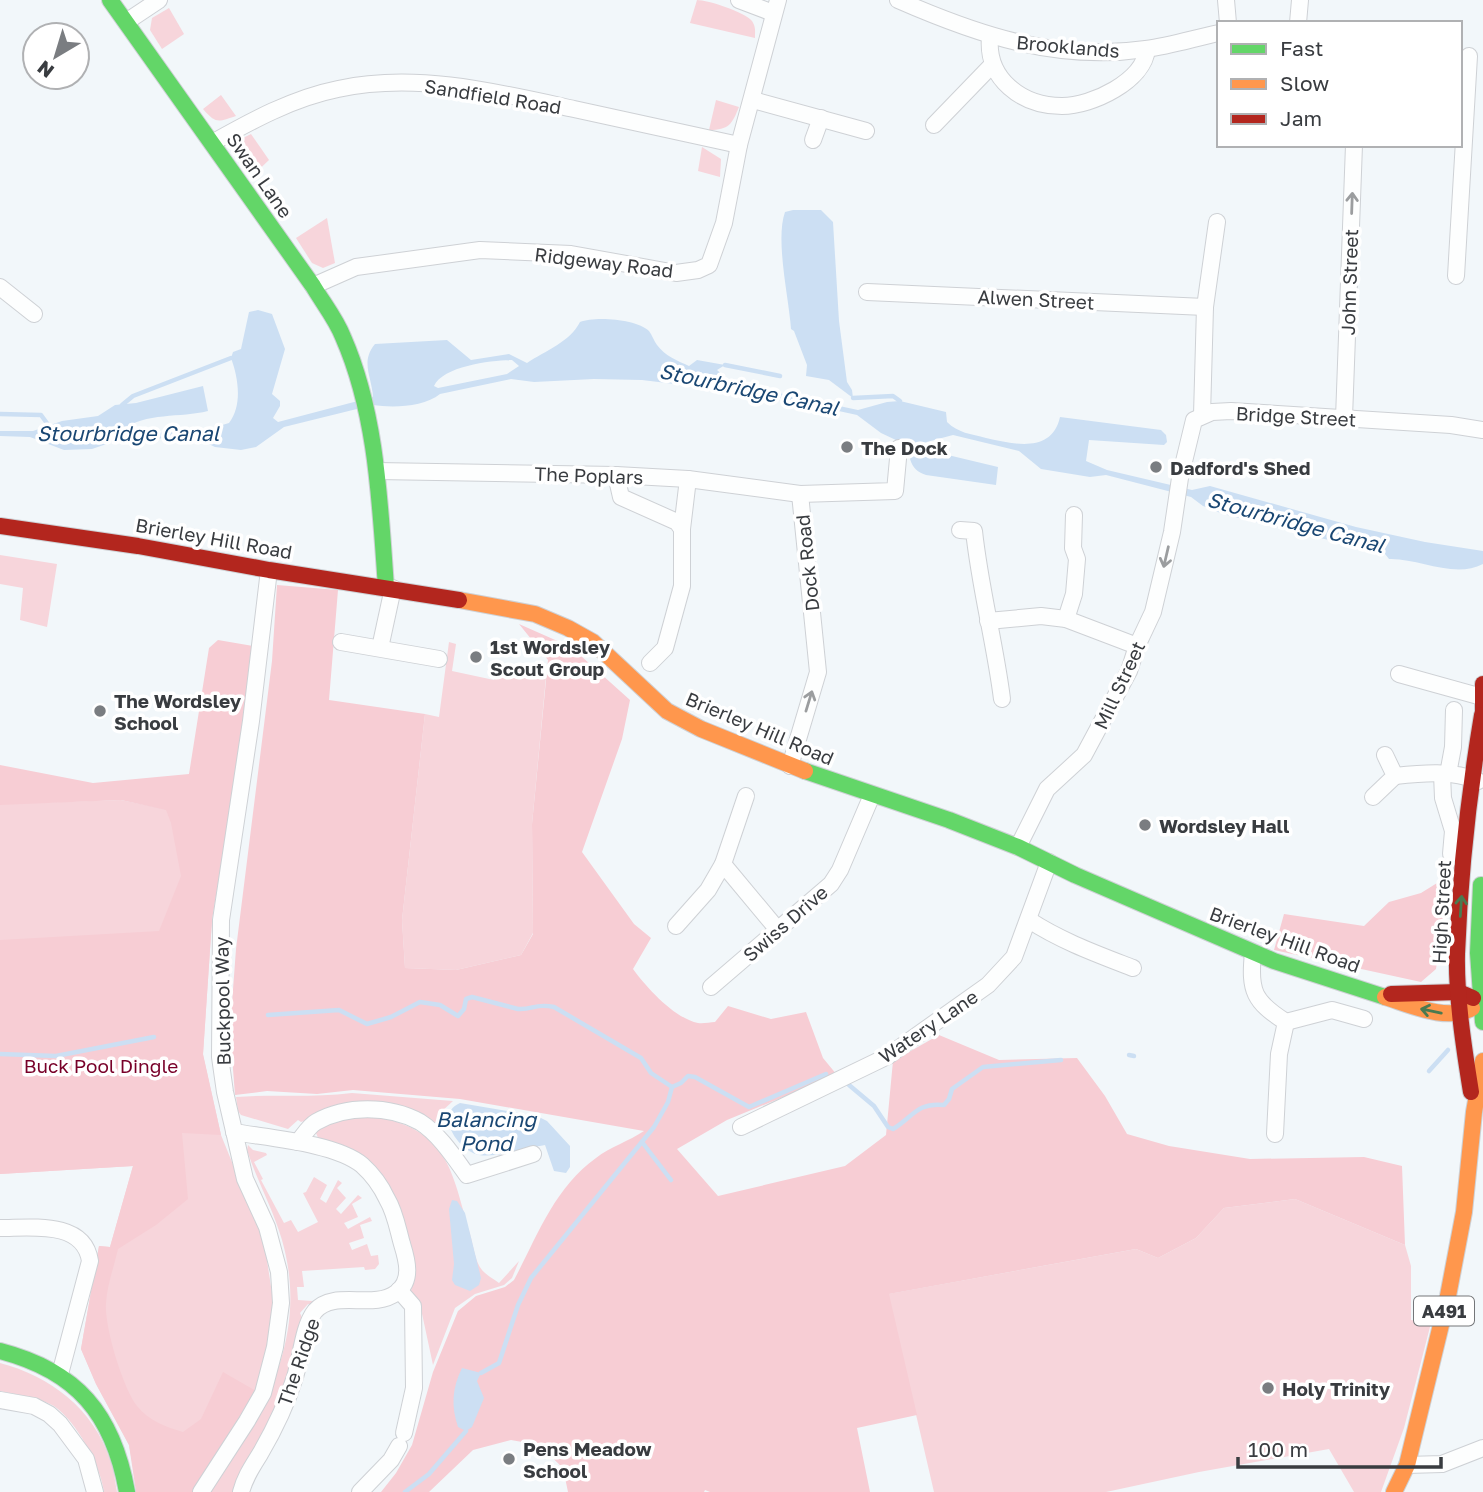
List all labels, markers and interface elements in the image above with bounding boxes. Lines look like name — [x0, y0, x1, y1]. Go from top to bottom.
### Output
north arrow — [21, 21, 91, 91]
legend — [1217, 21, 1462, 147]
street label: Brooklands — [1015, 30, 1121, 62]
text: Fast — [1280, 35, 1323, 61]
text: N — [32, 56, 58, 83]
text: Slow — [1280, 70, 1329, 96]
street label: Sandfield Road — [423, 74, 563, 118]
text: Jam — [1280, 105, 1322, 131]
street label: Swan Lane — [222, 128, 298, 222]
one-way arrow — [1345, 192, 1359, 215]
street label: John Street — [1336, 228, 1362, 336]
street label: Ridgeway Road — [533, 242, 675, 282]
street label: Alwen Street — [977, 284, 1095, 314]
water label: Stourbridge Canal — [657, 357, 842, 421]
street label: Bridge Street — [1235, 401, 1357, 431]
water label: Stourbridge Canal — [37, 420, 221, 446]
place label: The Dock — [861, 436, 948, 459]
marker: The Dock — [839, 439, 855, 455]
place label: Dadford's Shed — [1170, 456, 1310, 479]
marker: Dadford's Shed — [1148, 459, 1164, 475]
street label: The Poplars — [534, 462, 644, 488]
water label: Stourbridge Canal — [1204, 486, 1389, 559]
street label: Brierley Hill Road — [134, 513, 294, 563]
street label: Dock Road — [790, 514, 824, 612]
one-way arrow — [1159, 546, 1172, 568]
place label: 1st Wordsley Scout Group — [490, 635, 611, 680]
street label: Mill Street — [1089, 637, 1149, 733]
marker: 1st Wordsley Scout Group — [468, 649, 484, 665]
street label: Brierley Hill Road — [683, 686, 837, 770]
place label: The Wordsley School — [114, 689, 242, 734]
one-way arrow — [804, 690, 817, 712]
marker: The Wordsley School — [92, 703, 108, 719]
place label: Wordsley Hall — [1159, 814, 1289, 837]
marker: Wordsley Hall — [1137, 817, 1153, 833]
street label: High Street — [1427, 860, 1455, 964]
street label: Swiss Drive — [738, 880, 832, 966]
one-way arrow — [1455, 895, 1468, 918]
street label: Brierley Hill Road — [1207, 901, 1363, 977]
street label: Buckpool Way — [209, 936, 235, 1066]
street label: Watery Lane — [874, 984, 982, 1068]
one-way arrow — [1420, 1003, 1443, 1017]
park label: Buck Pool Dingle — [24, 1054, 178, 1077]
water label: Balancing Pond — [436, 1106, 538, 1156]
road number: A491 — [1414, 1296, 1474, 1326]
street label: The Ridge — [272, 1315, 324, 1409]
place label: Holy Trinity — [1282, 1377, 1391, 1400]
marker: Holy Trinity — [1260, 1380, 1276, 1396]
scale bar — [1238, 1426, 1441, 1470]
text: 100 m — [1248, 1436, 1308, 1462]
place label: Pens Meadow School — [523, 1437, 652, 1482]
marker: Pens Meadow School — [501, 1451, 517, 1467]

